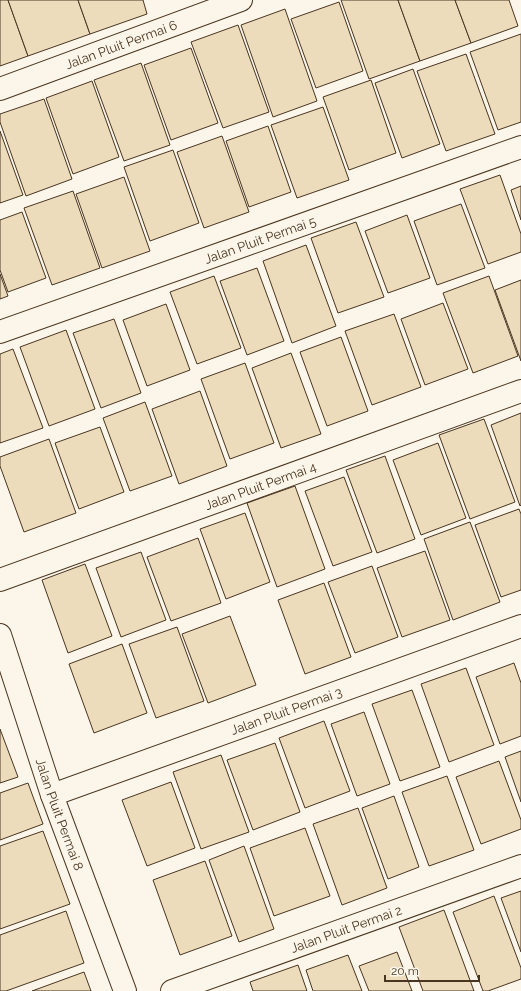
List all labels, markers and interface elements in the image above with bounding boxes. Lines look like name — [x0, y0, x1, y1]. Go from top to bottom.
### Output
street label: Jalan Pluit Permai 6 — [63, 17, 179, 72]
street label: Jalan Pluit Permai 5 — [202, 213, 318, 266]
street label: Jalan Pluit Permai 4 — [203, 458, 318, 513]
street label: Jalan Pluit Permai 3 — [229, 684, 344, 737]
street label: Jalan Pluit Permai 8 — [33, 756, 87, 873]
street label: Jalan Pluit Permai 2 — [289, 902, 404, 955]
scale bar — [385, 957, 479, 983]
text: 20 m — [391, 964, 419, 978]

